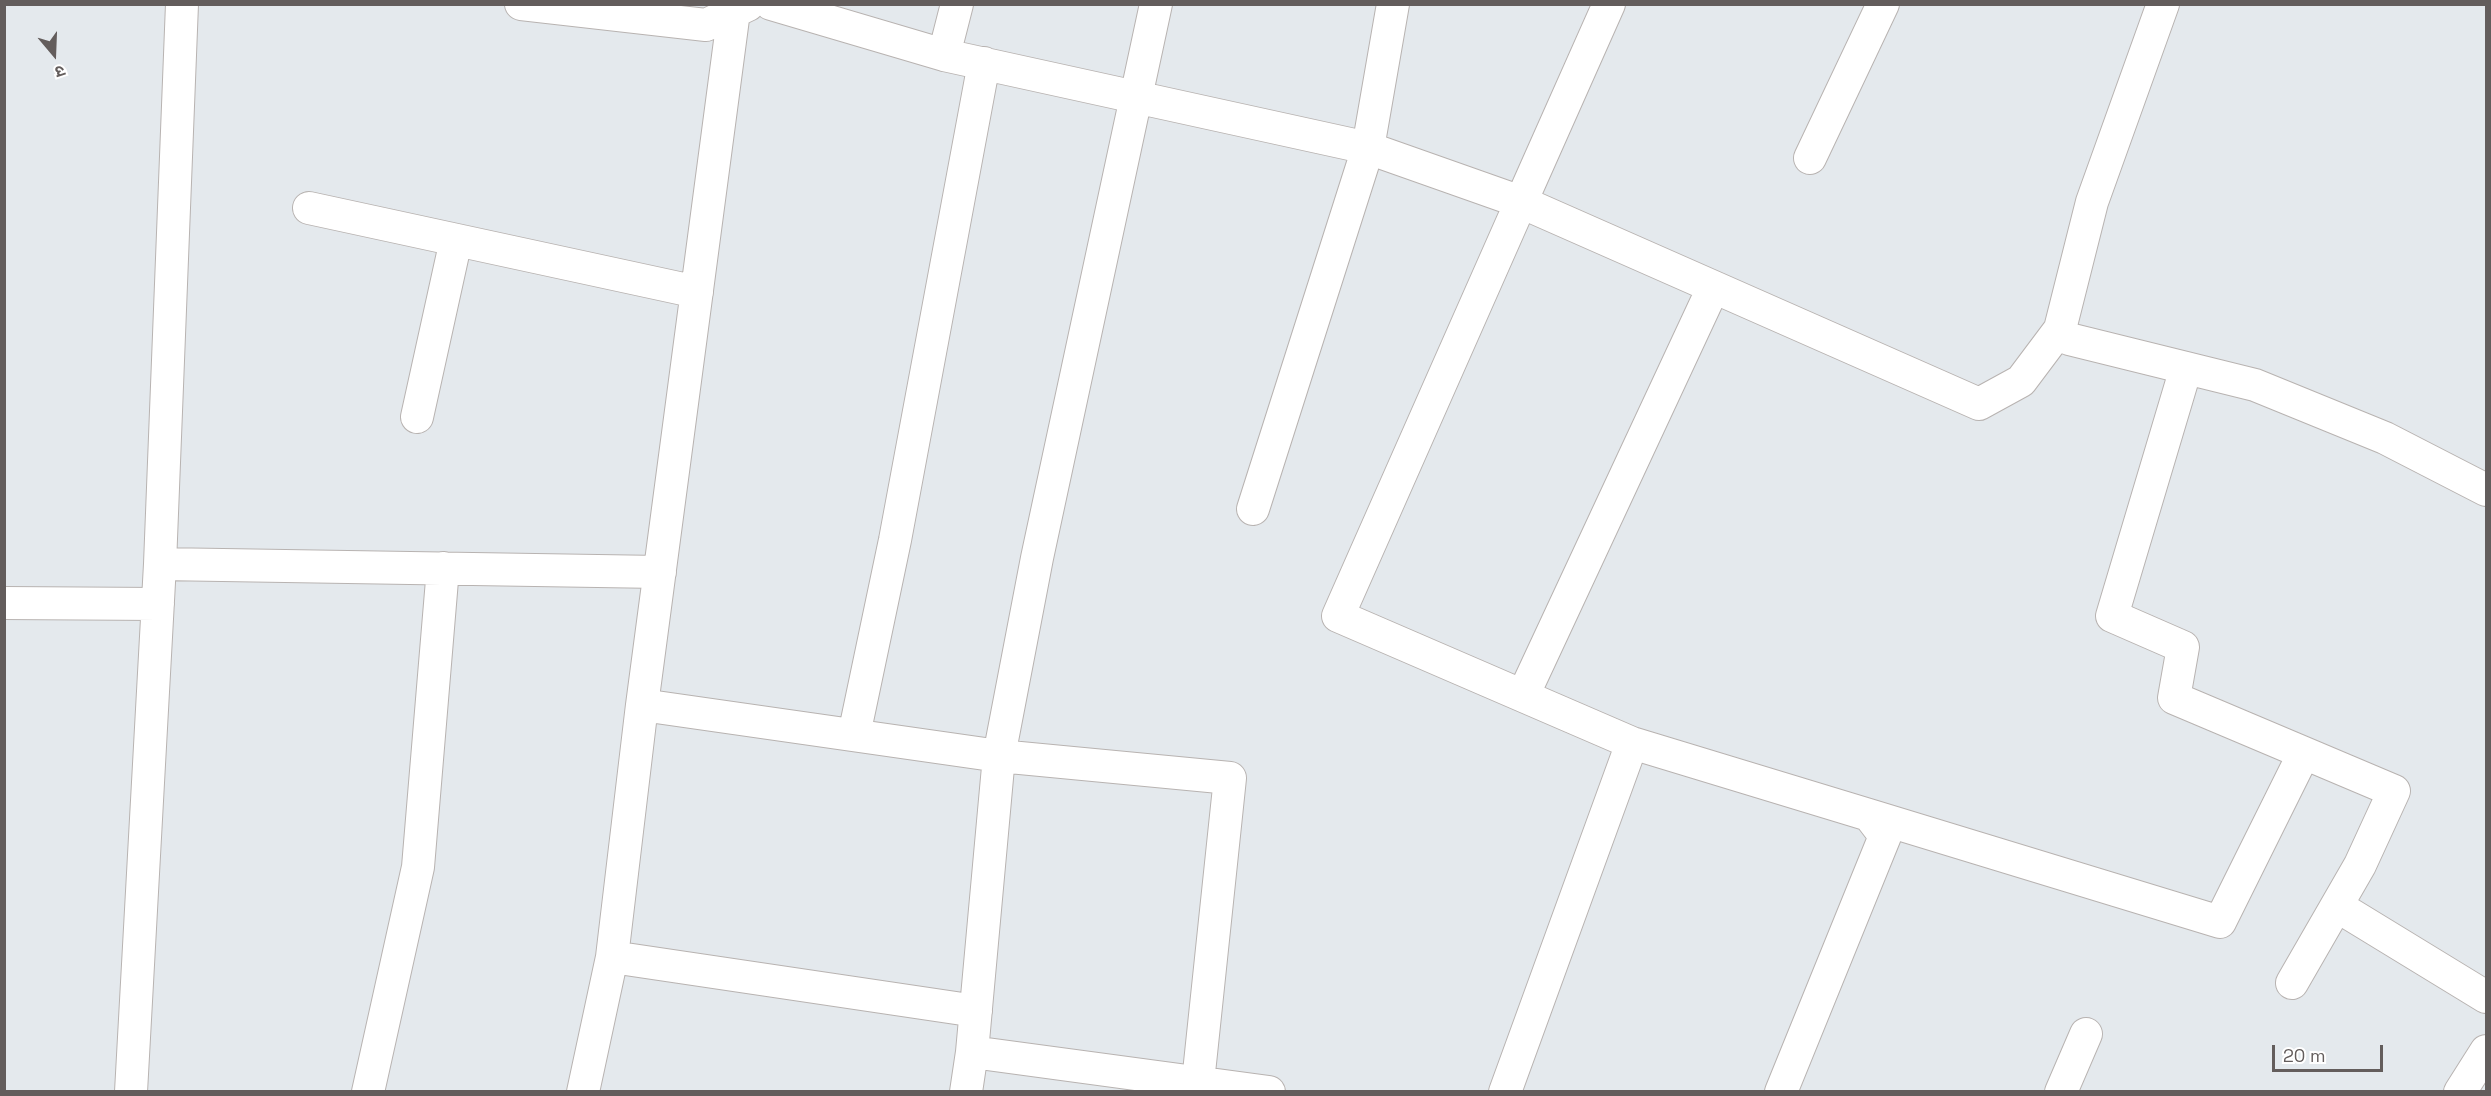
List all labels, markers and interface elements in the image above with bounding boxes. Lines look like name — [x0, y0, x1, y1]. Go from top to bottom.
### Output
north arrow — [24, 24, 84, 84]
text: उ — [52, 60, 68, 83]
scale bar — [2275, 1033, 2386, 1071]
text: 20 m — [2283, 1044, 2326, 1067]

